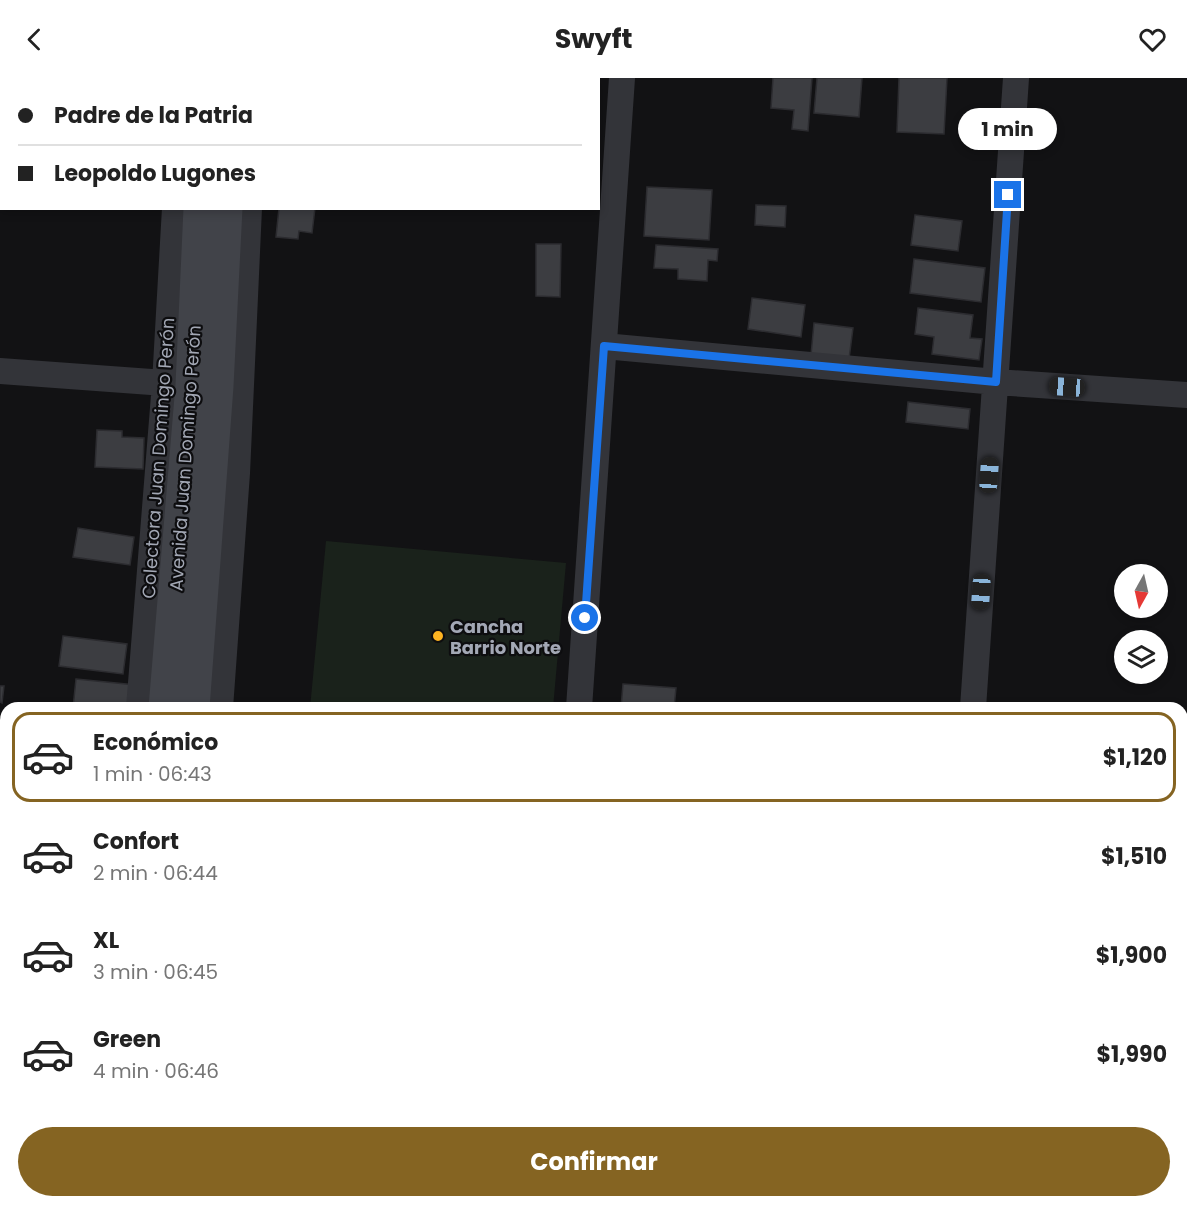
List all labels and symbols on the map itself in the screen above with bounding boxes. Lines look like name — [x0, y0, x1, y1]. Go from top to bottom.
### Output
callout: 1 min — [958, 108, 1058, 150]
route end — [994, 181, 1021, 208]
street label: Colectora Juan Domingo Perón — [136, 317, 180, 599]
street label: Avenida Juan Domingo Perón — [163, 324, 207, 592]
car — [1048, 377, 1086, 397]
car — [979, 456, 999, 494]
north arrow — [1114, 564, 1168, 618]
car — [971, 573, 991, 611]
route start — [571, 604, 598, 631]
place label: Cancha Barrio Norte — [450, 614, 561, 660]
marker: Cancha Barrio Norte — [431, 629, 445, 643]

